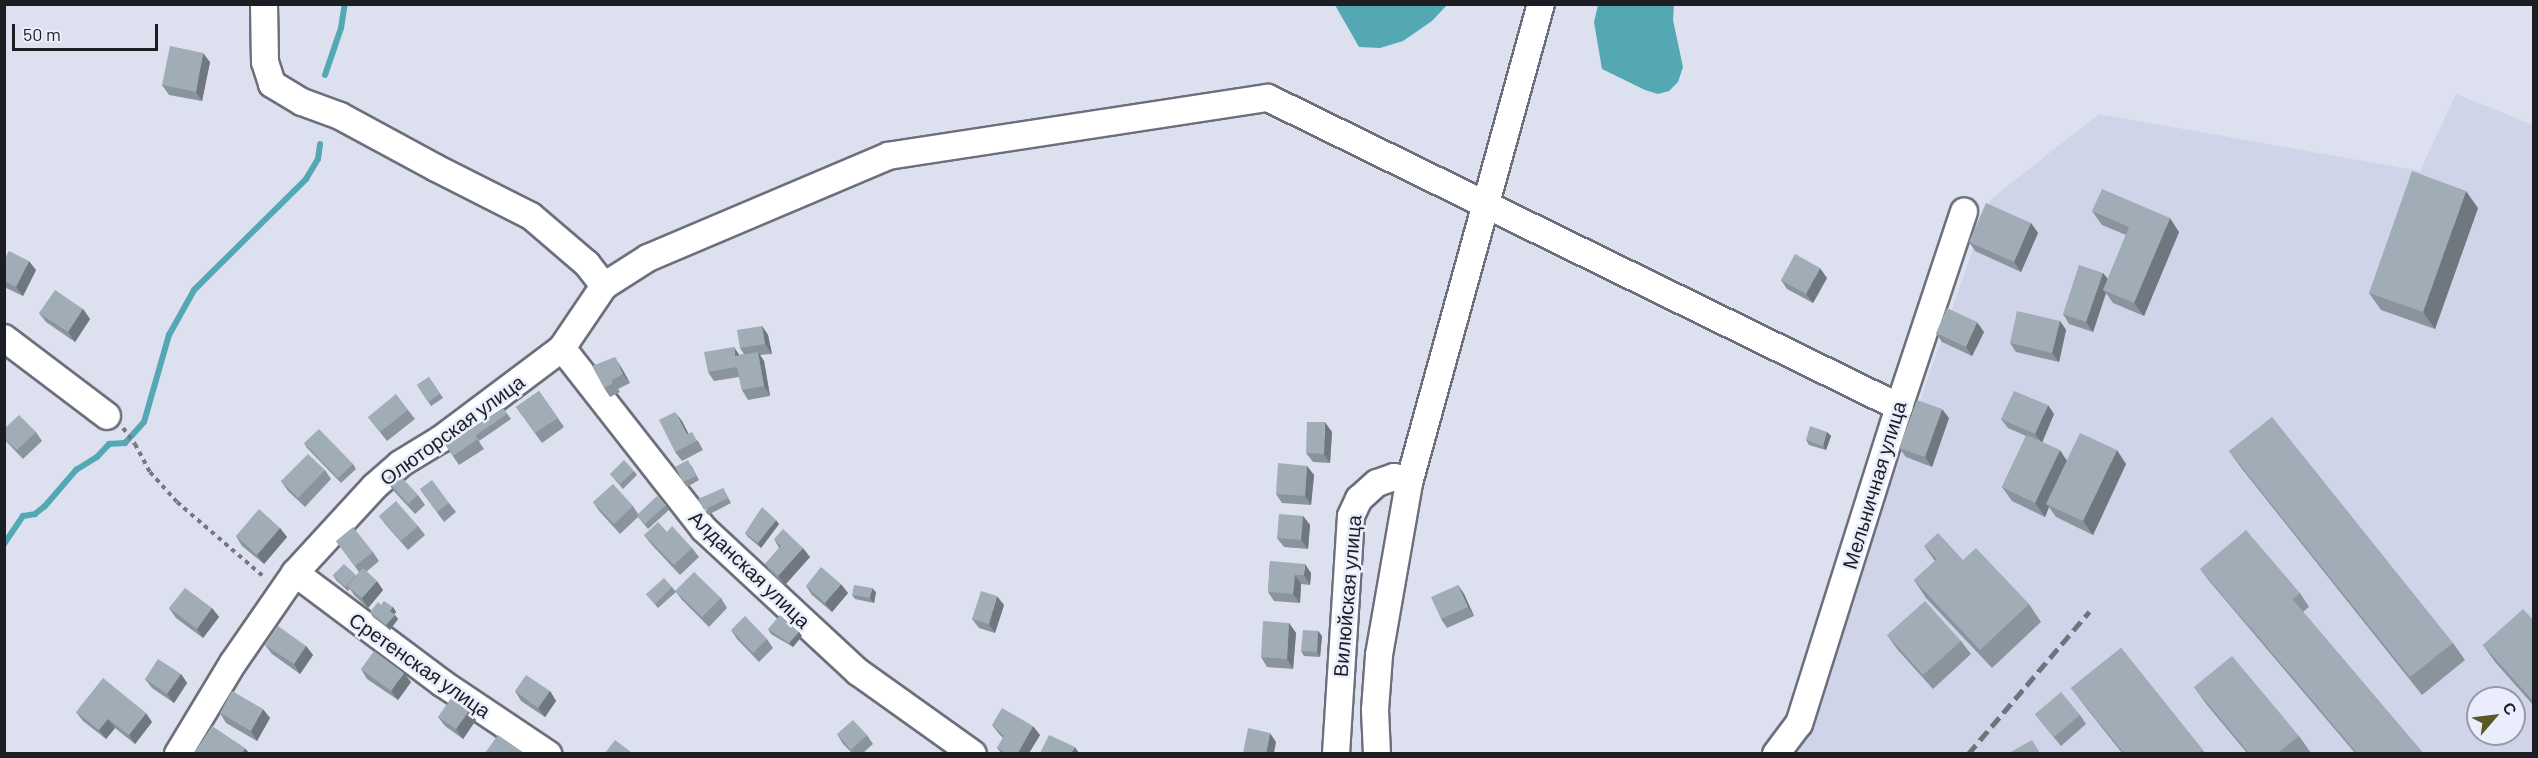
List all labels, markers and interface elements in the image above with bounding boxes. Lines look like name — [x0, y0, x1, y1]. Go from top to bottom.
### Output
scale bar — [15, 12, 160, 50]
text: 50 m — [23, 23, 61, 45]
street label: Олюторская улица — [375, 369, 529, 491]
street label: Мельничная улица — [1837, 398, 1911, 572]
street label: Алданская улица — [684, 505, 816, 633]
street label: Вилюйская улица — [1328, 514, 1366, 678]
street label: Сретенская улица — [345, 607, 495, 723]
north arrow — [2466, 686, 2526, 746]
text: С — [2499, 699, 2522, 718]

